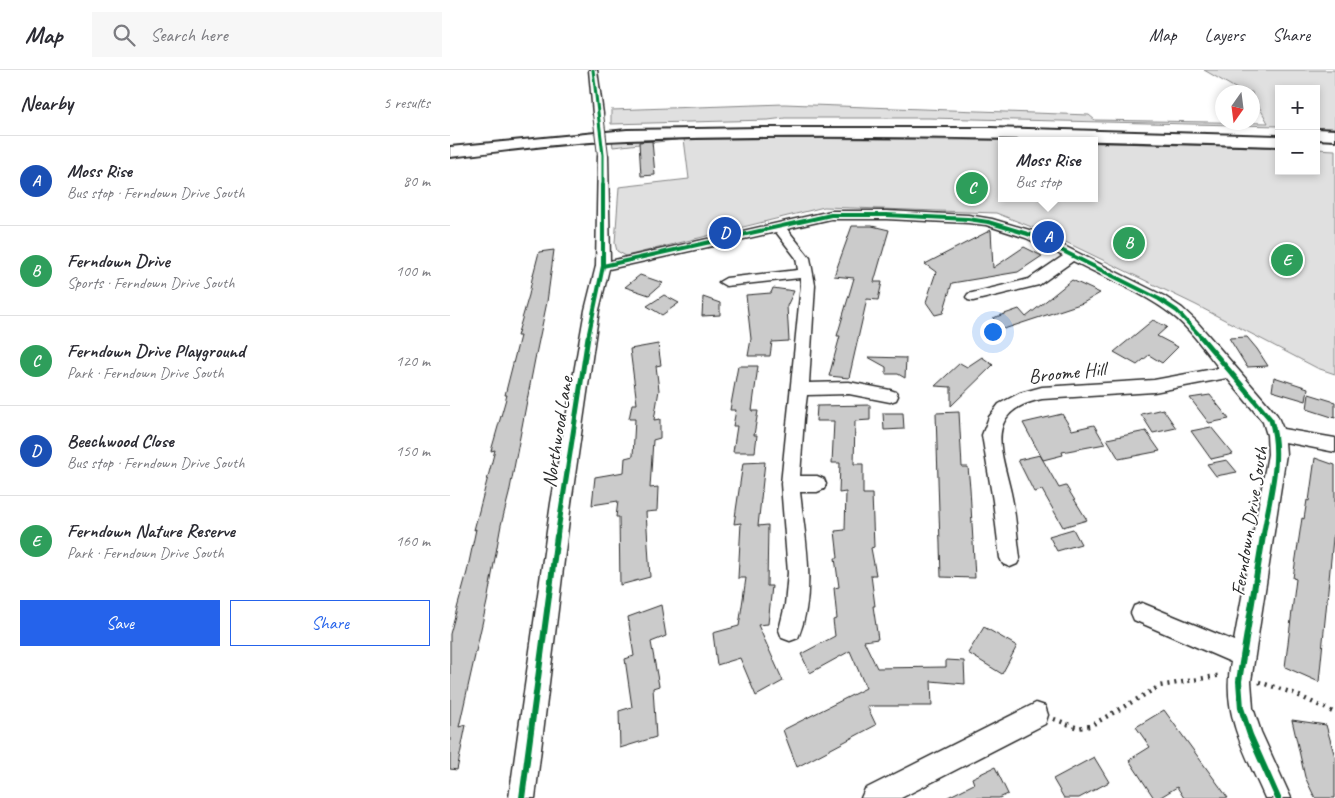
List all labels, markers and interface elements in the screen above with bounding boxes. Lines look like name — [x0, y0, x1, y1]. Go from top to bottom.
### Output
search box — [92, 12, 442, 57]
text: Map — [25, 20, 62, 50]
icon: search — [110, 21, 138, 49]
text: Search here — [150, 23, 228, 47]
text: Map — [1149, 24, 1177, 46]
text: Layers — [1205, 24, 1244, 46]
text: Share — [1272, 24, 1310, 46]
north arrow — [1215, 85, 1260, 130]
map controls — [1275, 85, 1320, 175]
button: + — [1275, 85, 1320, 130]
text: Nearby — [20, 90, 73, 116]
text: 5 results — [383, 93, 430, 113]
button: − — [1275, 130, 1320, 175]
popup — [998, 137, 1098, 202]
text: Moss Rise — [1016, 148, 1080, 172]
text: Moss Rise — [67, 159, 132, 183]
pin: C — [956, 169, 988, 207]
text: A — [32, 171, 40, 191]
text: 80 m — [403, 171, 430, 191]
text: Bus stop — [1016, 172, 1062, 192]
text: Bus stop · Ferndown Drive South — [67, 183, 245, 203]
pin: D — [709, 214, 741, 252]
pin: A — [1032, 218, 1064, 256]
pin: B — [1113, 224, 1145, 262]
pin: E — [1271, 241, 1303, 279]
text: Ferndown Drive — [67, 249, 170, 273]
text: B — [32, 261, 40, 281]
text: 100 m — [396, 261, 430, 281]
text: Sports · Ferndown Drive South — [67, 273, 234, 293]
your location — [980, 319, 1006, 345]
text: Ferndown Drive Playground — [67, 339, 245, 363]
text: C — [32, 351, 40, 371]
text: 120 m — [396, 351, 430, 371]
street label: Broome Hill — [1027, 356, 1110, 389]
text: Park · Ferndown Drive South — [67, 363, 224, 383]
street label: Northwood Lane — [536, 373, 579, 489]
text: Beechwood Close — [67, 429, 173, 453]
text: D — [31, 441, 41, 461]
text: 150 m — [396, 441, 430, 461]
street label: Ferndown Drive South — [1225, 444, 1274, 598]
text: Bus stop · Ferndown Drive South — [67, 453, 245, 473]
text: Ferndown Nature Reserve — [67, 519, 235, 543]
text: E — [32, 531, 40, 551]
text: 160 m — [396, 531, 430, 551]
text: Park · Ferndown Drive South — [67, 543, 224, 563]
button: Save — [20, 600, 220, 646]
button: Share — [230, 600, 430, 646]

